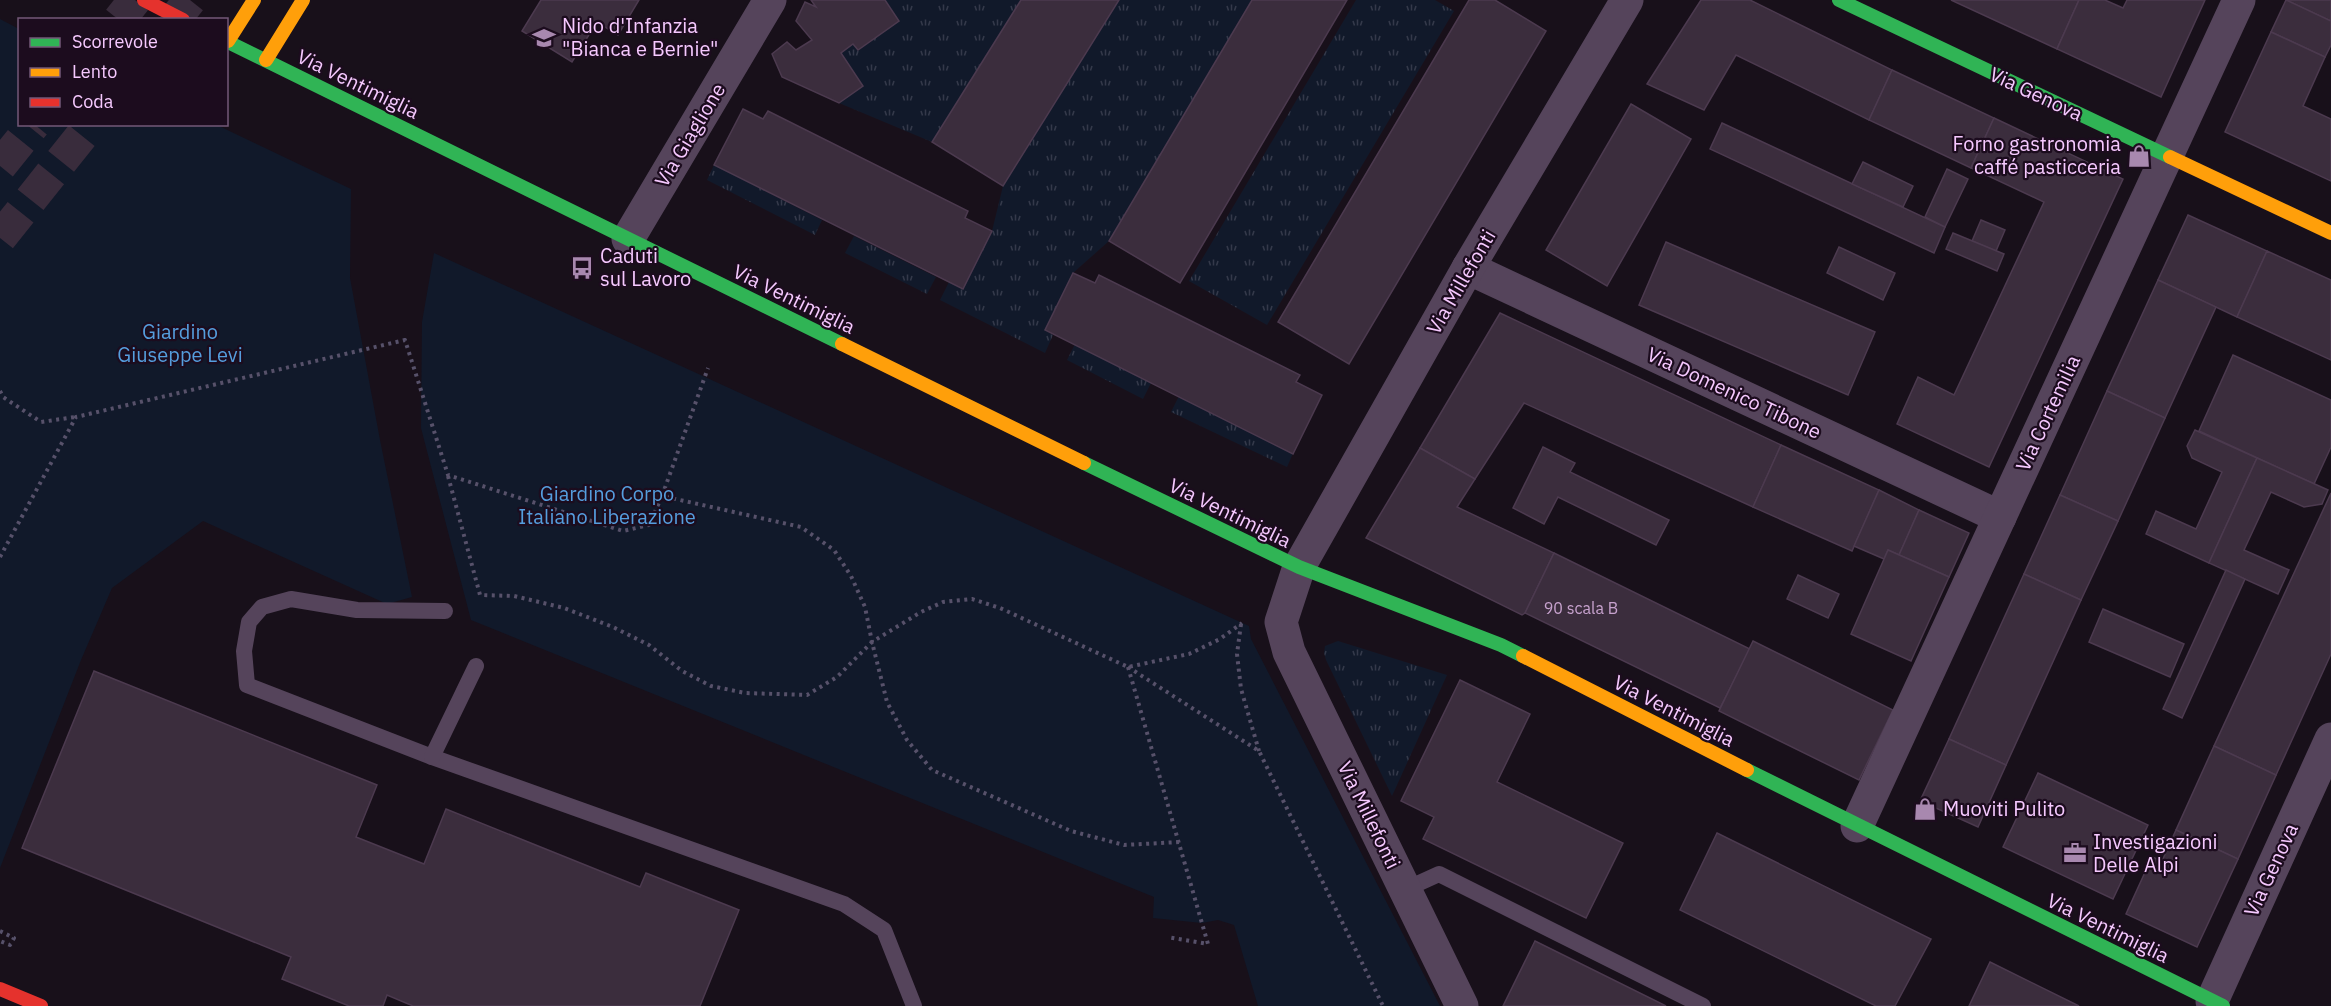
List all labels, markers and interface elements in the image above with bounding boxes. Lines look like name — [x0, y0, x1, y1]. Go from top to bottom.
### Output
place label: Nido d'Infanzia "Bianca e Bernie" — [562, 12, 718, 62]
legend — [18, 18, 228, 126]
school or university icon: Nido d'Infanzia "Bianca e Bernie" — [531, 25, 557, 51]
text: Scorrevole — [72, 30, 158, 53]
street label: Via Ventimiglia — [293, 42, 424, 125]
text: Lento — [72, 60, 117, 83]
street label: Via Genova — [1985, 60, 2088, 127]
street label: Via Giaglione — [648, 78, 731, 192]
text: Coda — [72, 90, 114, 113]
place label: Forno gastronomia caffé pasticceria — [1953, 130, 2121, 180]
shop icon: Forno gastronomia caffé pasticceria — [2126, 143, 2152, 169]
street label: Via Millefonti — [1420, 225, 1501, 339]
place label: Caduti sul Lavoro — [600, 242, 691, 292]
bus stop icon: Caduti sul Lavoro — [569, 255, 595, 281]
street label: Via Ventimiglia — [729, 257, 860, 340]
park label: Giardino Giuseppe Levi — [117, 318, 243, 368]
street label: Via Domenico Tibone — [1643, 340, 1826, 445]
street label: Via Cortemilia — [2009, 350, 2086, 475]
street label: Via Ventimiglia — [1165, 471, 1296, 554]
park label: Giardino Corpo Italiano Liberazione — [518, 480, 696, 530]
house number: 90 scala B — [1544, 598, 1618, 618]
street label: Via Ventimiglia — [1609, 668, 1740, 753]
street label: Via Millefonti — [1332, 756, 1407, 873]
place label: Muoviti Pulito — [1943, 795, 2065, 822]
shop icon: Muoviti Pulito — [1912, 796, 1938, 822]
street label: Via Genova — [2237, 818, 2304, 921]
place label: Investigazioni Delle Alpi — [2093, 828, 2218, 878]
office icon: Investigazioni Delle Alpi — [2062, 840, 2088, 866]
street label: Via Ventimiglia — [2043, 886, 2174, 969]

